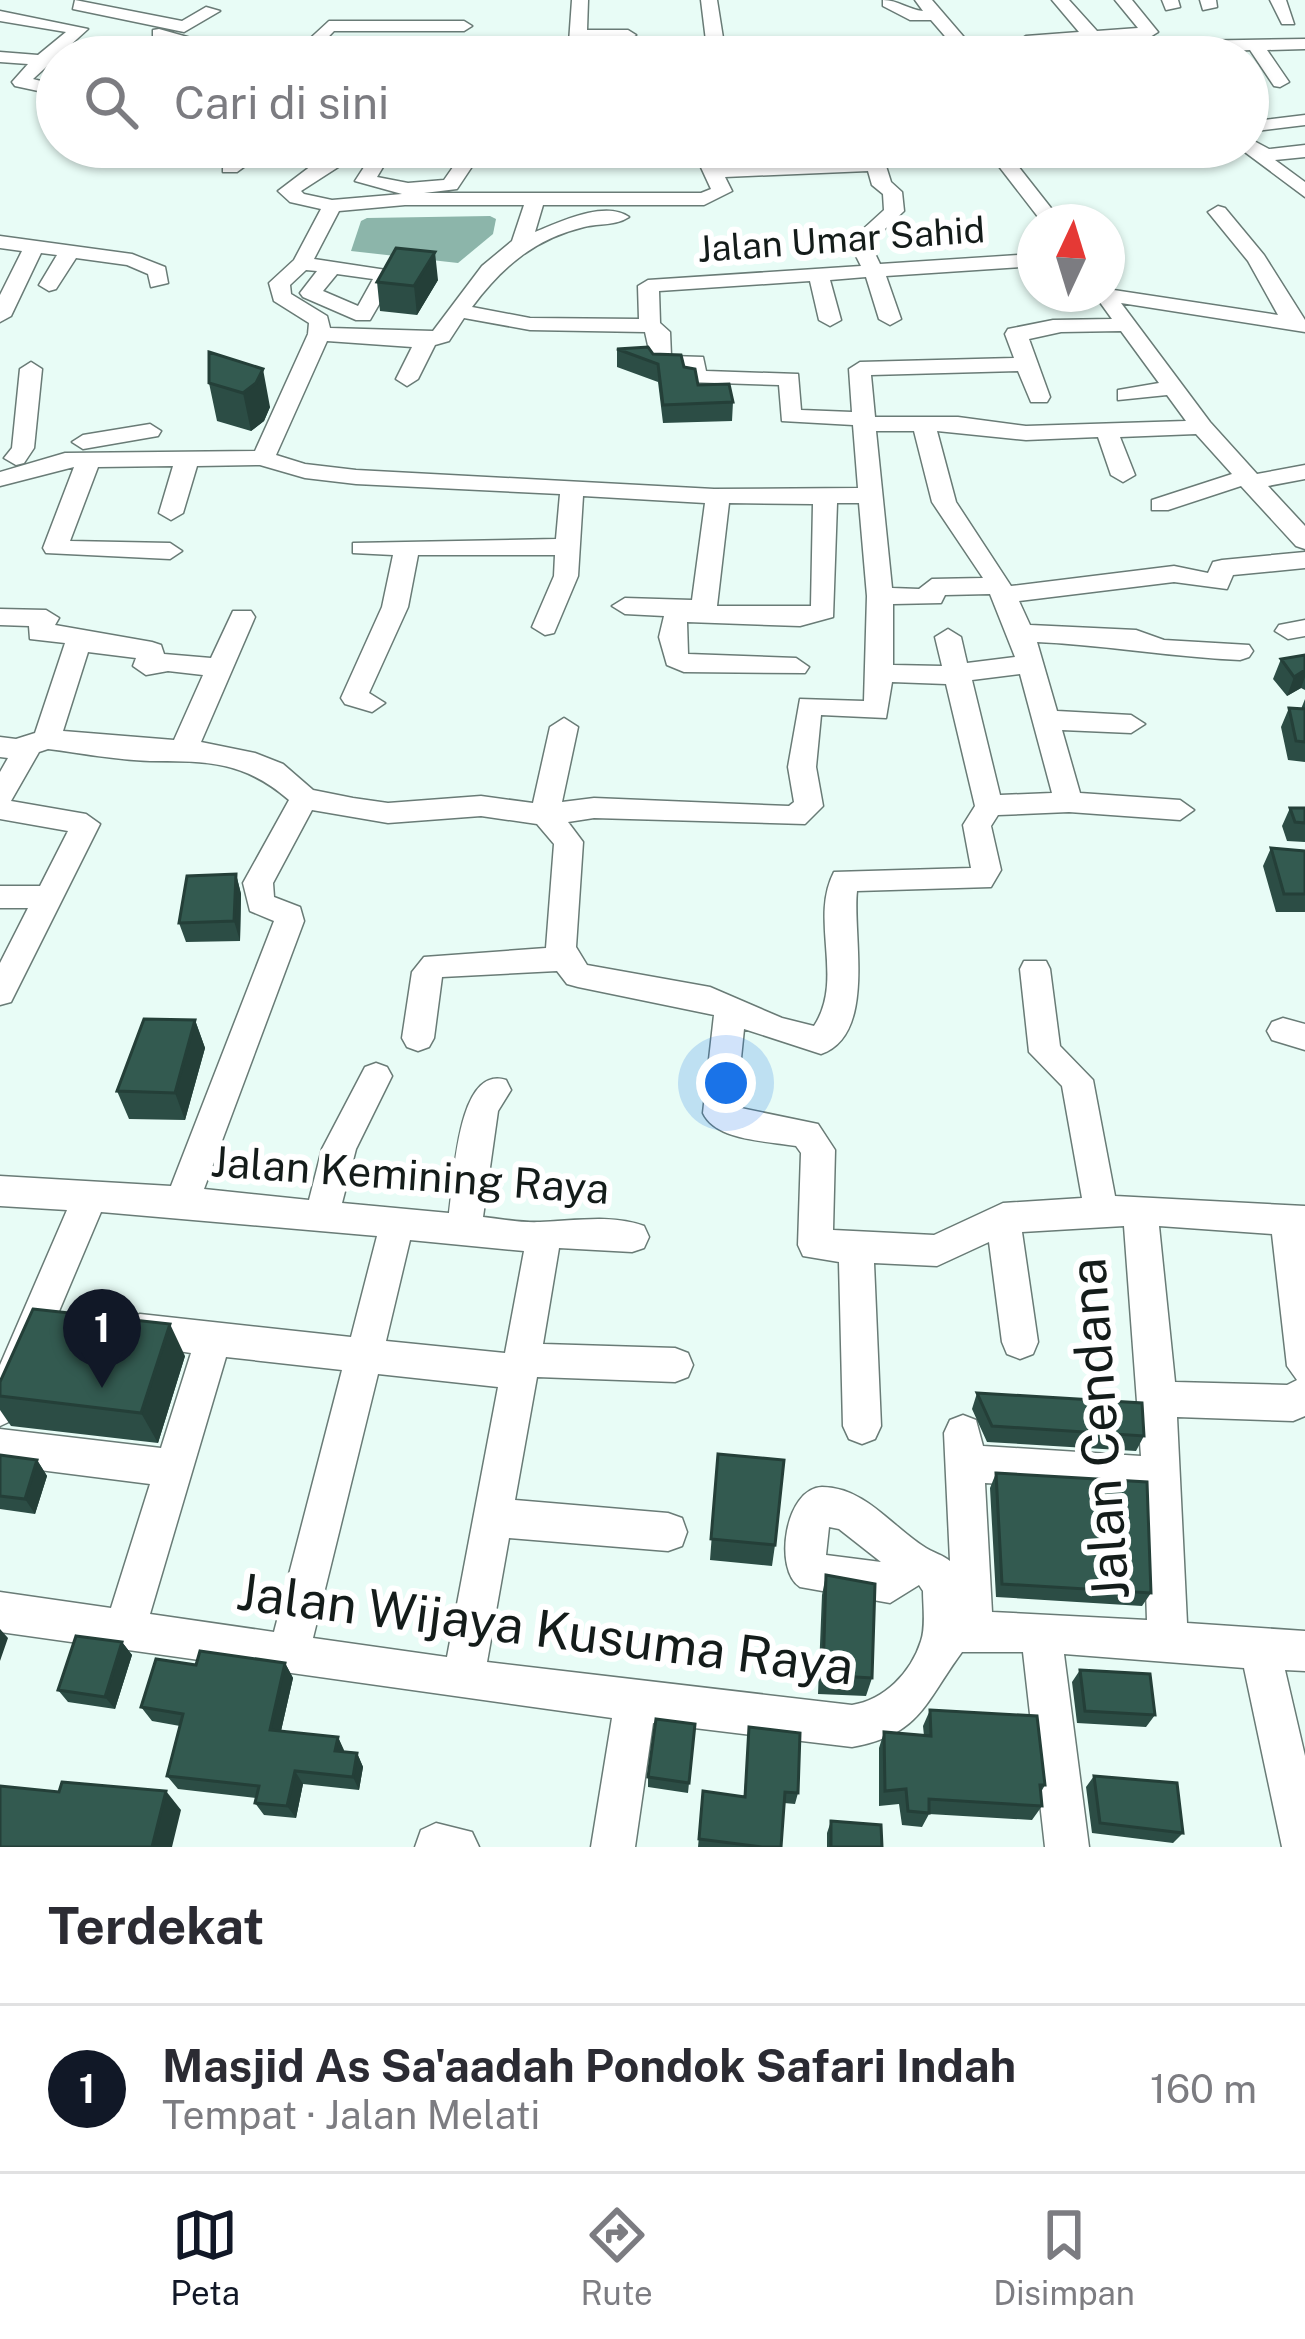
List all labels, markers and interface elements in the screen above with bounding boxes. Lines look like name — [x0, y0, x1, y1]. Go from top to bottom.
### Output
search box — [36, 36, 1269, 168]
icon: search — [78, 69, 144, 135]
text: Cari di sini — [174, 76, 389, 129]
north arrow — [1017, 204, 1125, 312]
street label: Jalan Umar Sahid — [696, 208, 986, 270]
your location — [696, 1053, 756, 1113]
street label: Jalan Kemining Raya — [209, 1136, 611, 1213]
street label: Jalan Cendana — [1057, 1256, 1140, 1602]
pin: 1 — [63, 1289, 141, 1388]
street label: Jalan Wijaya Kusuma Raya — [233, 1561, 857, 1696]
text: Terdekat — [48, 1896, 264, 1955]
text: Masjid As Sa'aadah Pondok Safari Indah — [162, 2039, 1016, 2092]
text: 1 — [79, 2066, 95, 2112]
text: 160 m — [1150, 2066, 1257, 2112]
text: Tempat · Jalan Melati — [162, 2092, 540, 2138]
tab: Peta — [170, 2202, 240, 2312]
tab: Rute — [580, 2202, 653, 2312]
tab: Disimpan — [993, 2202, 1135, 2312]

